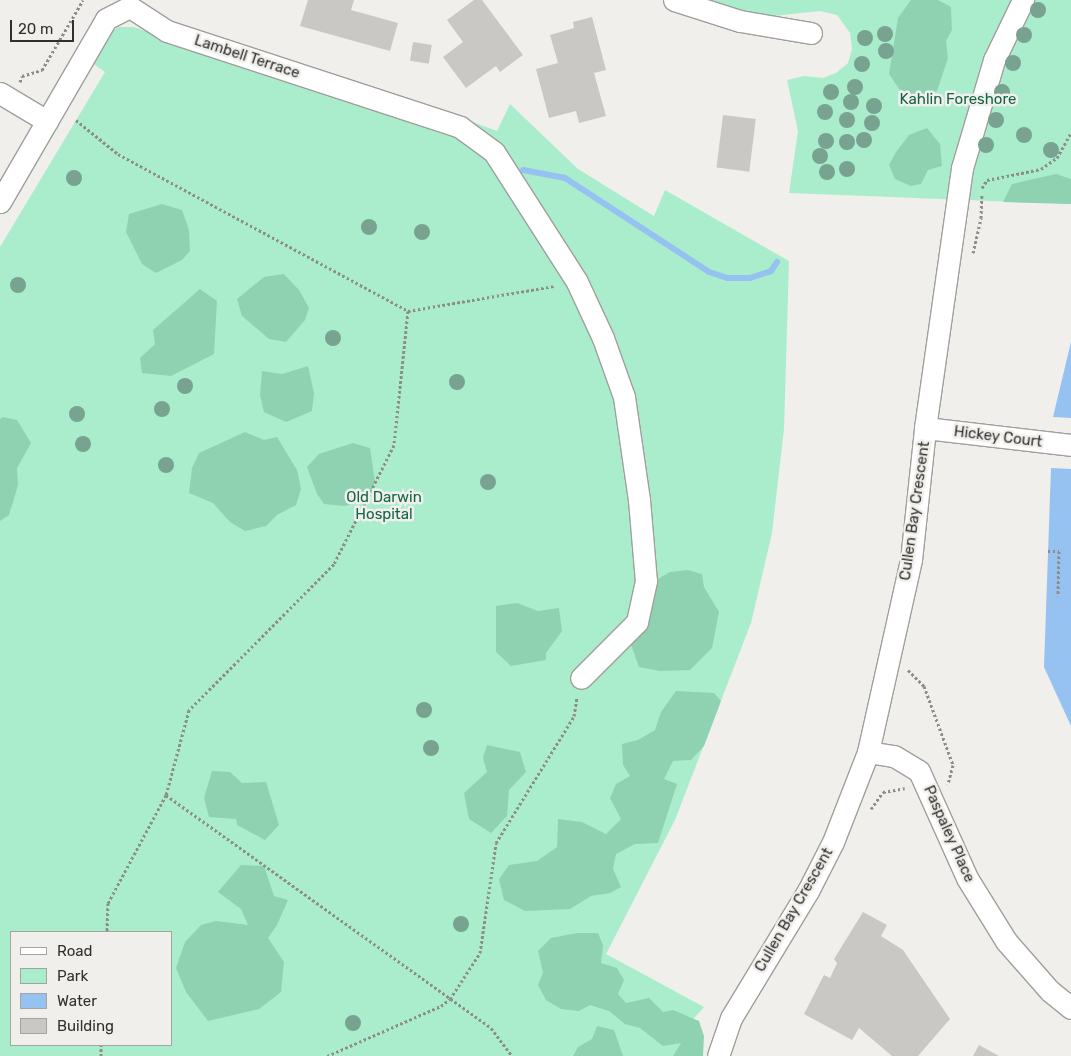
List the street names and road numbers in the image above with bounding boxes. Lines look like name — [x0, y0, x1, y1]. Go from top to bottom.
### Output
street label: Lambell Terrace — [192, 31, 302, 83]
street label: Hickey Court — [953, 423, 1043, 451]
street label: Cullen Bay Crescent — [896, 440, 934, 582]
street label: Paspaley Place — [920, 783, 978, 885]
street label: Cullen Bay Crescent — [751, 845, 837, 975]

